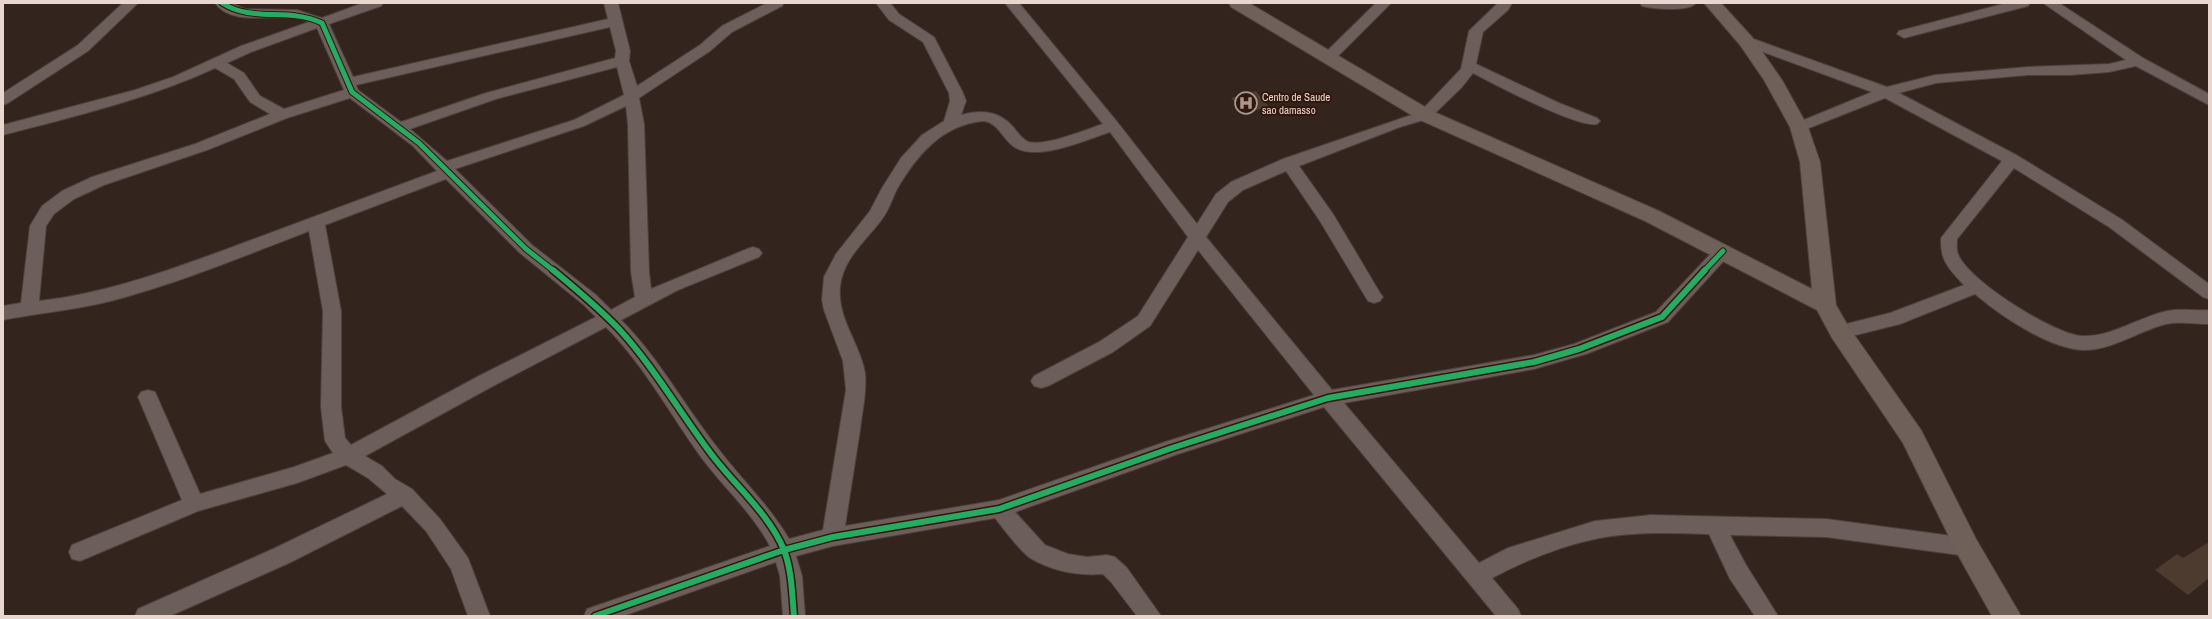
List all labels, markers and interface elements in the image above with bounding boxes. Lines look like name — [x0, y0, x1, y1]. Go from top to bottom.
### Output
hospital icon: Centro de Saude sao damasso — [1233, 90, 1259, 116]
place label: Centro de Saude sao damasso — [1262, 90, 1330, 117]

